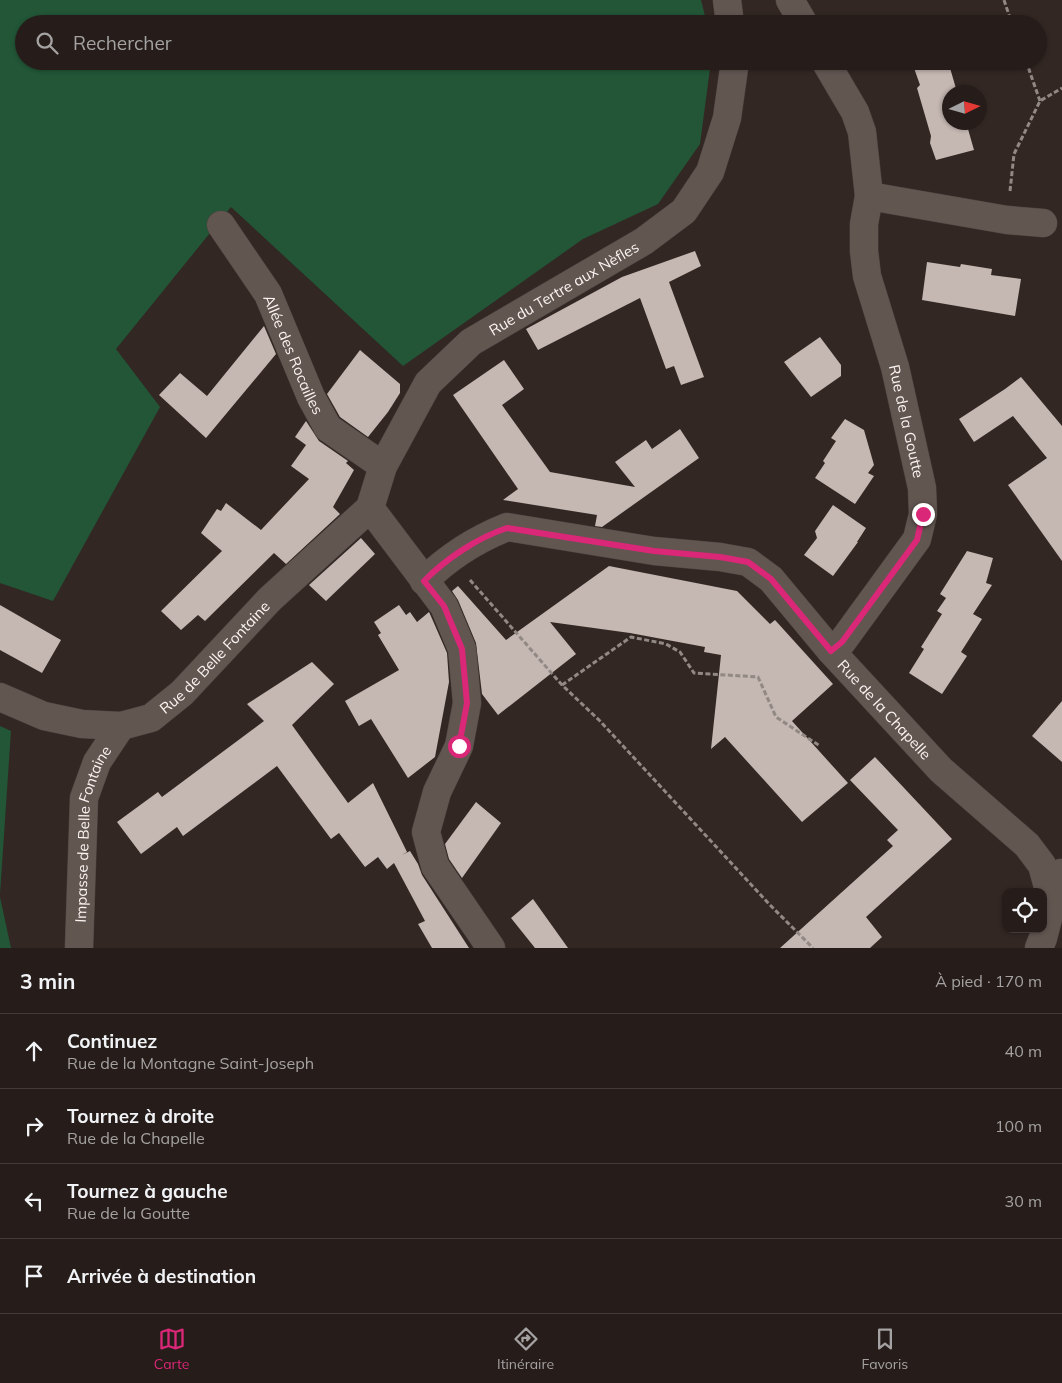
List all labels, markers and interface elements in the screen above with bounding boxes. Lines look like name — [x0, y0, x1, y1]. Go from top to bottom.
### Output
search box — [15, 15, 1047, 70]
icon: search — [33, 29, 61, 57]
text: Rechercher — [73, 31, 172, 55]
north arrow — [942, 85, 987, 130]
street label: Rue du Tertre aux Nèfles — [485, 237, 642, 339]
street label: Allée des Rocailles — [260, 291, 328, 418]
street label: Rue de la Goutte — [885, 363, 929, 479]
route end — [912, 503, 935, 526]
street label: Rue de Belle Fontaine — [155, 596, 273, 717]
street label: Rue de la Chapelle — [834, 655, 936, 763]
route start — [448, 735, 471, 758]
street label: Impasse de Belle Fontaine — [70, 742, 115, 923]
map controls — [1002, 888, 1047, 933]
button: locate — [1002, 888, 1047, 933]
text: 3 min — [20, 968, 75, 994]
text: À pied · 170 m — [935, 971, 1042, 991]
text: Continuez — [67, 1029, 157, 1053]
icon: ahead — [20, 1037, 48, 1065]
text: 40 m — [1005, 1041, 1042, 1061]
text: Rue de la Montagne Saint-Joseph — [67, 1053, 314, 1073]
text: Tournez à droite — [67, 1104, 214, 1128]
icon: right — [20, 1112, 48, 1140]
text: 100 m — [995, 1116, 1042, 1136]
text: Rue de la Chapelle — [67, 1128, 205, 1148]
text: Tournez à gauche — [67, 1179, 228, 1203]
icon: left — [20, 1187, 48, 1215]
text: 30 m — [1005, 1191, 1042, 1211]
text: Rue de la Goutte — [67, 1203, 190, 1223]
icon: arrive — [20, 1262, 48, 1290]
text: Arrivée à destination — [67, 1264, 256, 1288]
tab: Carte — [154, 1325, 189, 1373]
tab: Itinéraire — [497, 1325, 554, 1373]
tab: Favoris — [862, 1325, 908, 1373]

